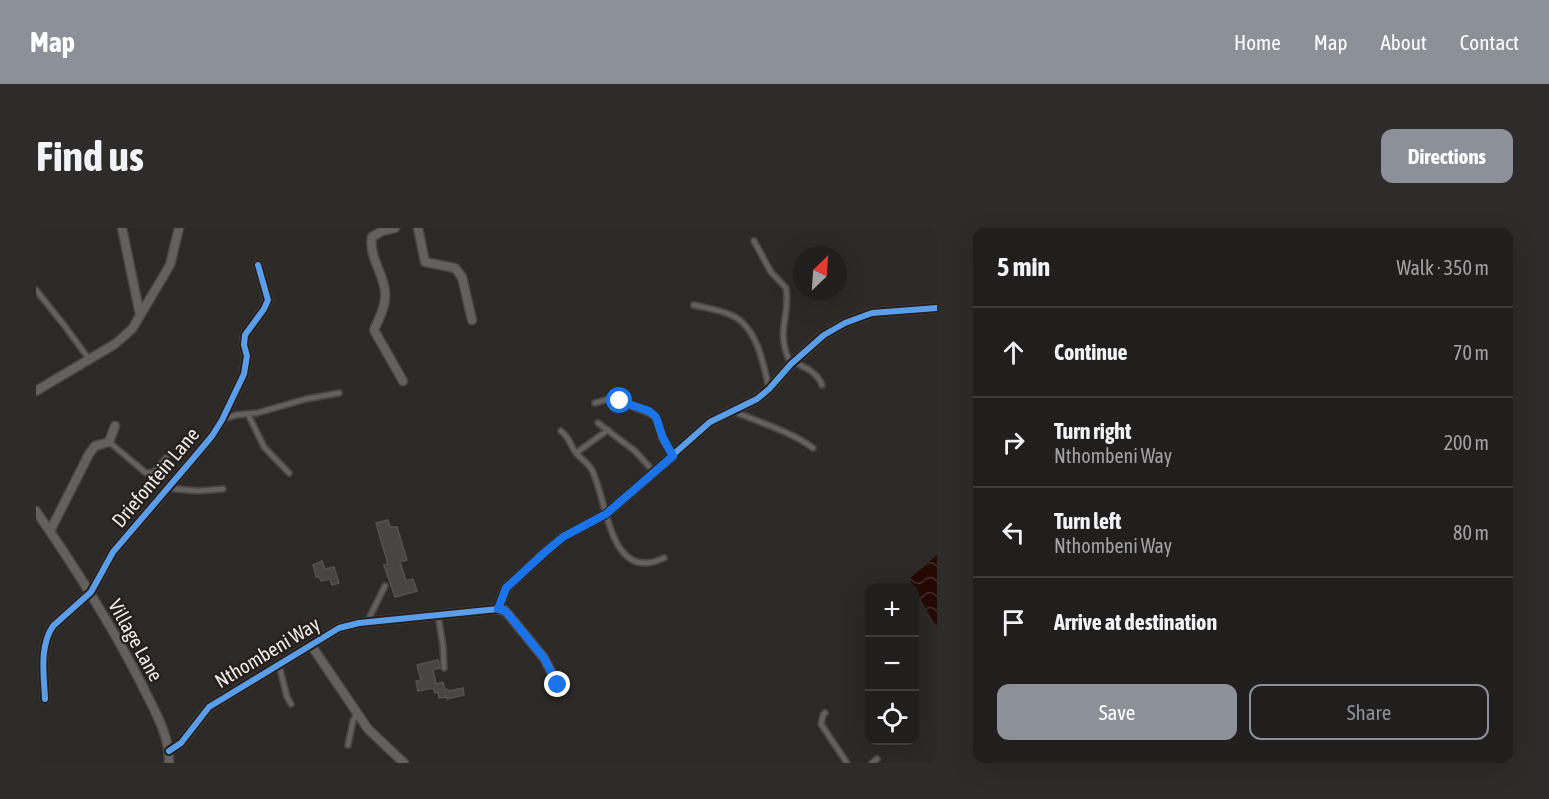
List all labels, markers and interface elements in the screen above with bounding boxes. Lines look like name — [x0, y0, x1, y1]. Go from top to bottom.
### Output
text: Map — [30, 26, 75, 58]
text: Home — [1234, 30, 1281, 54]
text: Map — [1314, 30, 1348, 54]
text: About — [1381, 30, 1427, 54]
text: Contact — [1460, 30, 1519, 54]
button: Directions — [1381, 129, 1513, 183]
text: Find us — [36, 132, 144, 180]
north arrow — [793, 246, 847, 300]
text: 5 min — [997, 252, 1050, 282]
text: Walk · 350 m — [1397, 256, 1489, 279]
icon: ahead — [997, 336, 1030, 369]
text: Continue — [1054, 339, 1128, 365]
text: 70 m — [1453, 341, 1489, 364]
route start — [606, 387, 632, 413]
text: Turn right — [1054, 418, 1131, 444]
street label: Driefontein Lane — [107, 423, 203, 531]
icon: right — [997, 426, 1030, 459]
text: 200 m — [1444, 431, 1489, 454]
text: Nthombeni Way — [1054, 444, 1172, 467]
text: Turn left — [1054, 508, 1121, 534]
icon: left — [997, 516, 1030, 549]
text: 80 m — [1453, 521, 1489, 544]
text: Nthombeni Way — [1054, 534, 1172, 557]
map controls — [865, 583, 919, 745]
button: + — [865, 583, 919, 637]
street label: Village Lane — [104, 595, 168, 685]
icon: arrive — [997, 606, 1030, 639]
text: Arrive at destination — [1054, 609, 1217, 635]
street label: Nthombeni Way — [210, 612, 324, 692]
button: − — [865, 637, 919, 691]
route end — [544, 671, 570, 697]
button: Save — [997, 684, 1237, 740]
button: Share — [1249, 684, 1489, 740]
button: locate — [865, 691, 919, 745]

